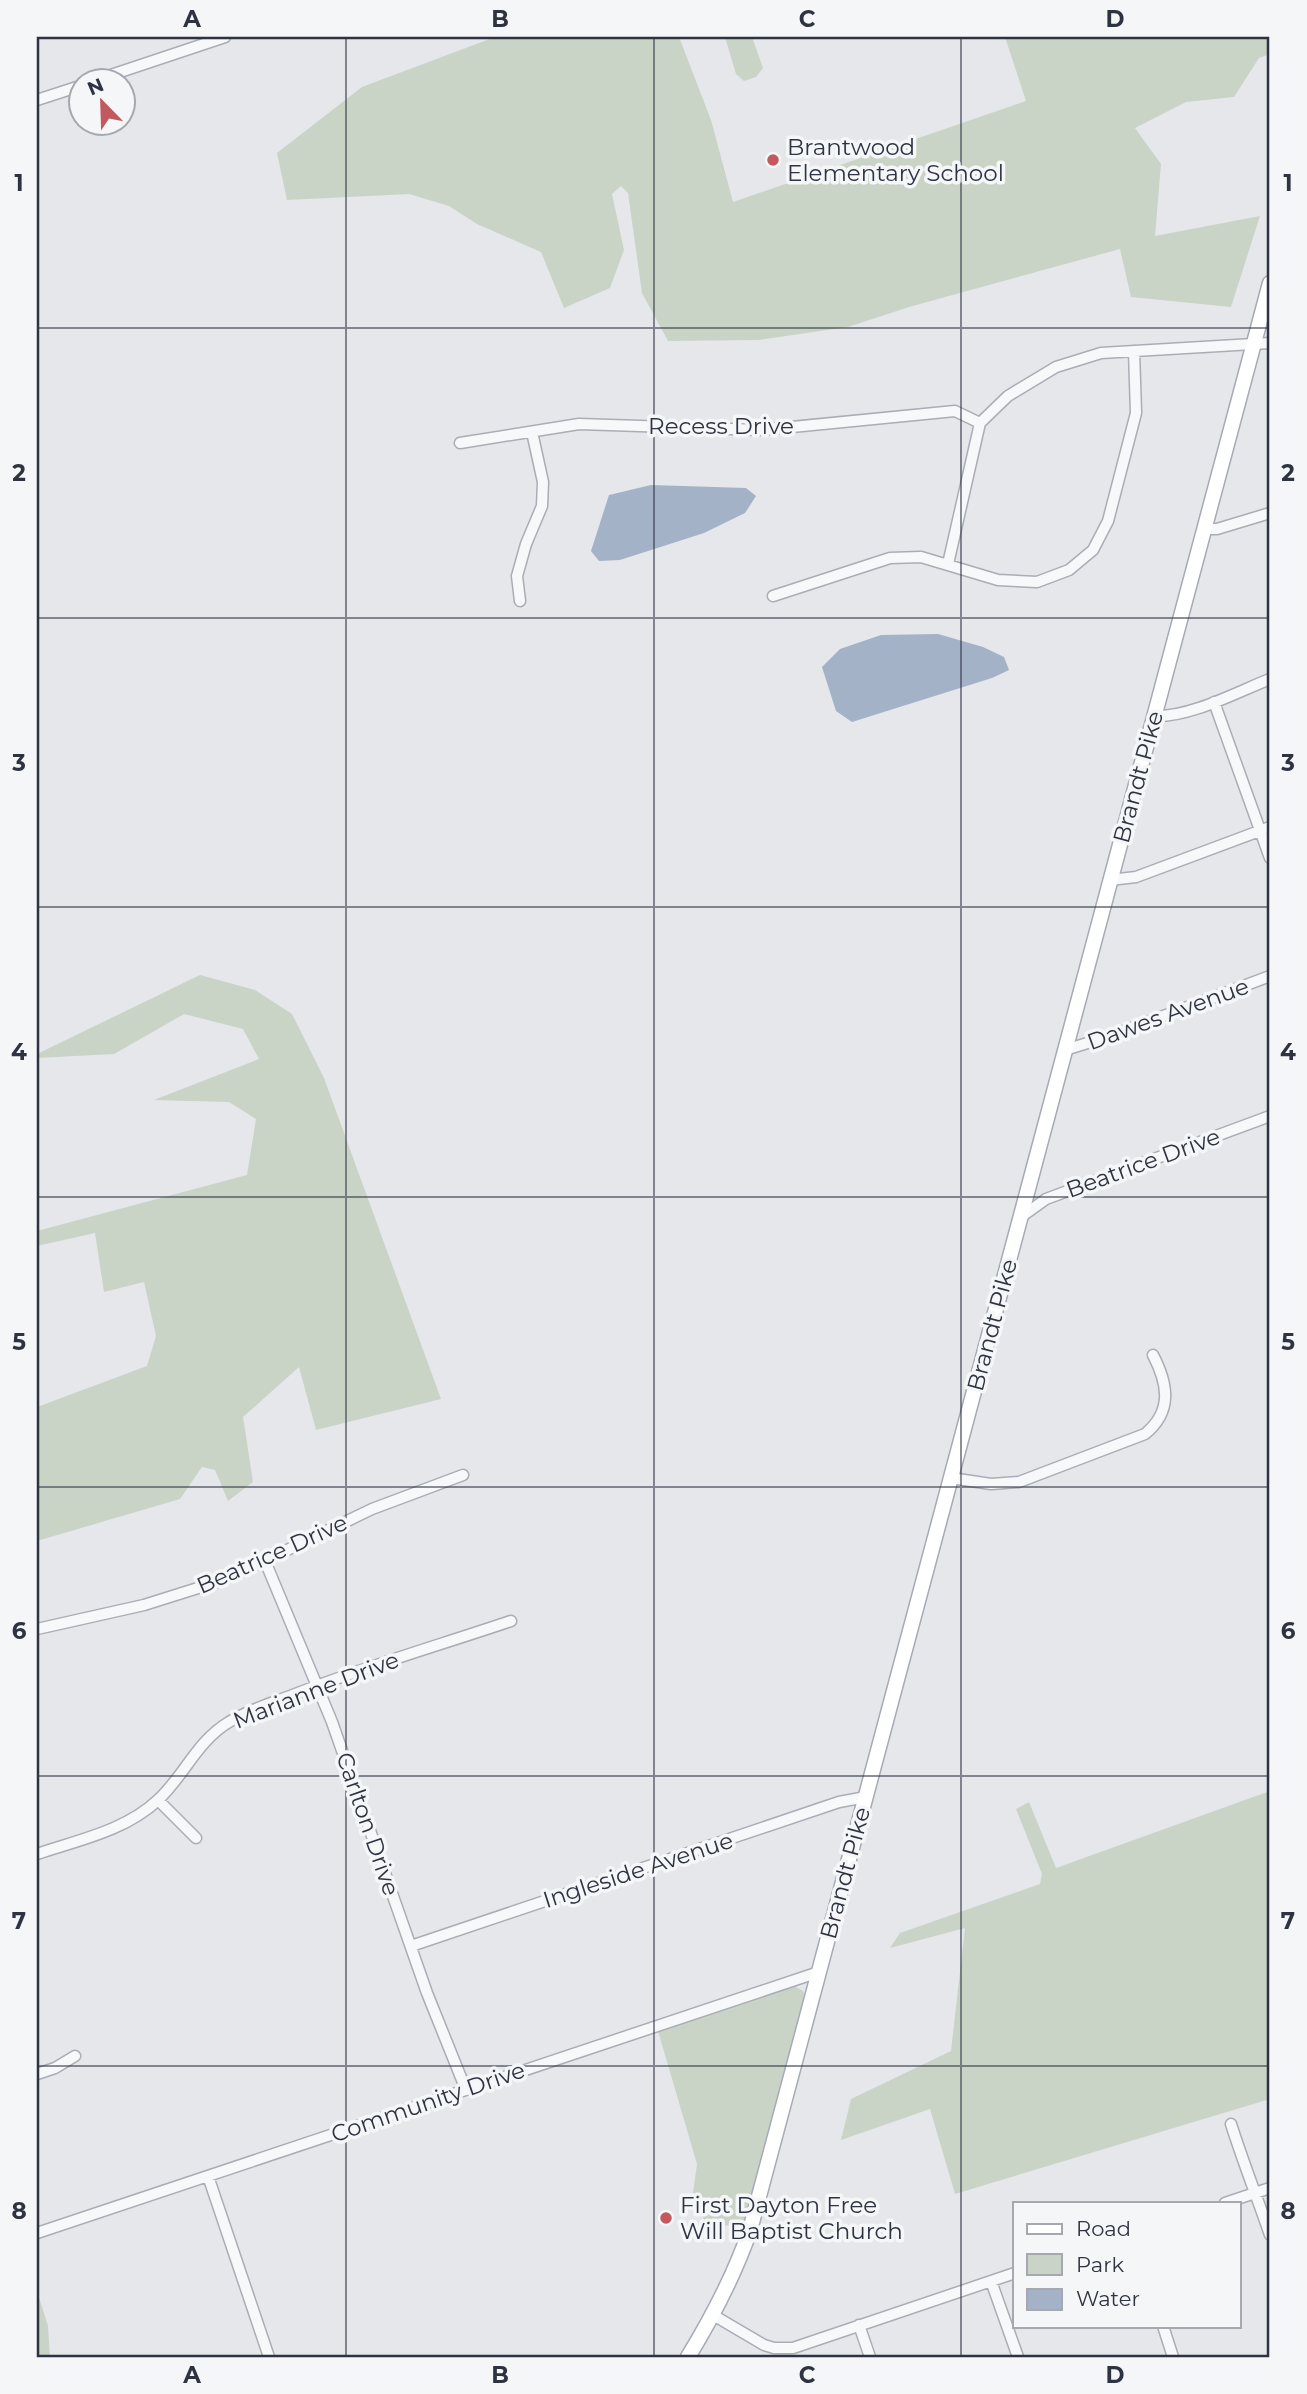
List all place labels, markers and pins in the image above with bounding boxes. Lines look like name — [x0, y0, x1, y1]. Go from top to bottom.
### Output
place label: Brantwood Elementary School — [787, 133, 1004, 187]
marker: Brantwood Elementary School — [765, 152, 781, 168]
place label: First Dayton Free Will Baptist Church — [680, 2191, 903, 2245]
marker: First Dayton Free Will Baptist Church — [658, 2210, 674, 2226]

